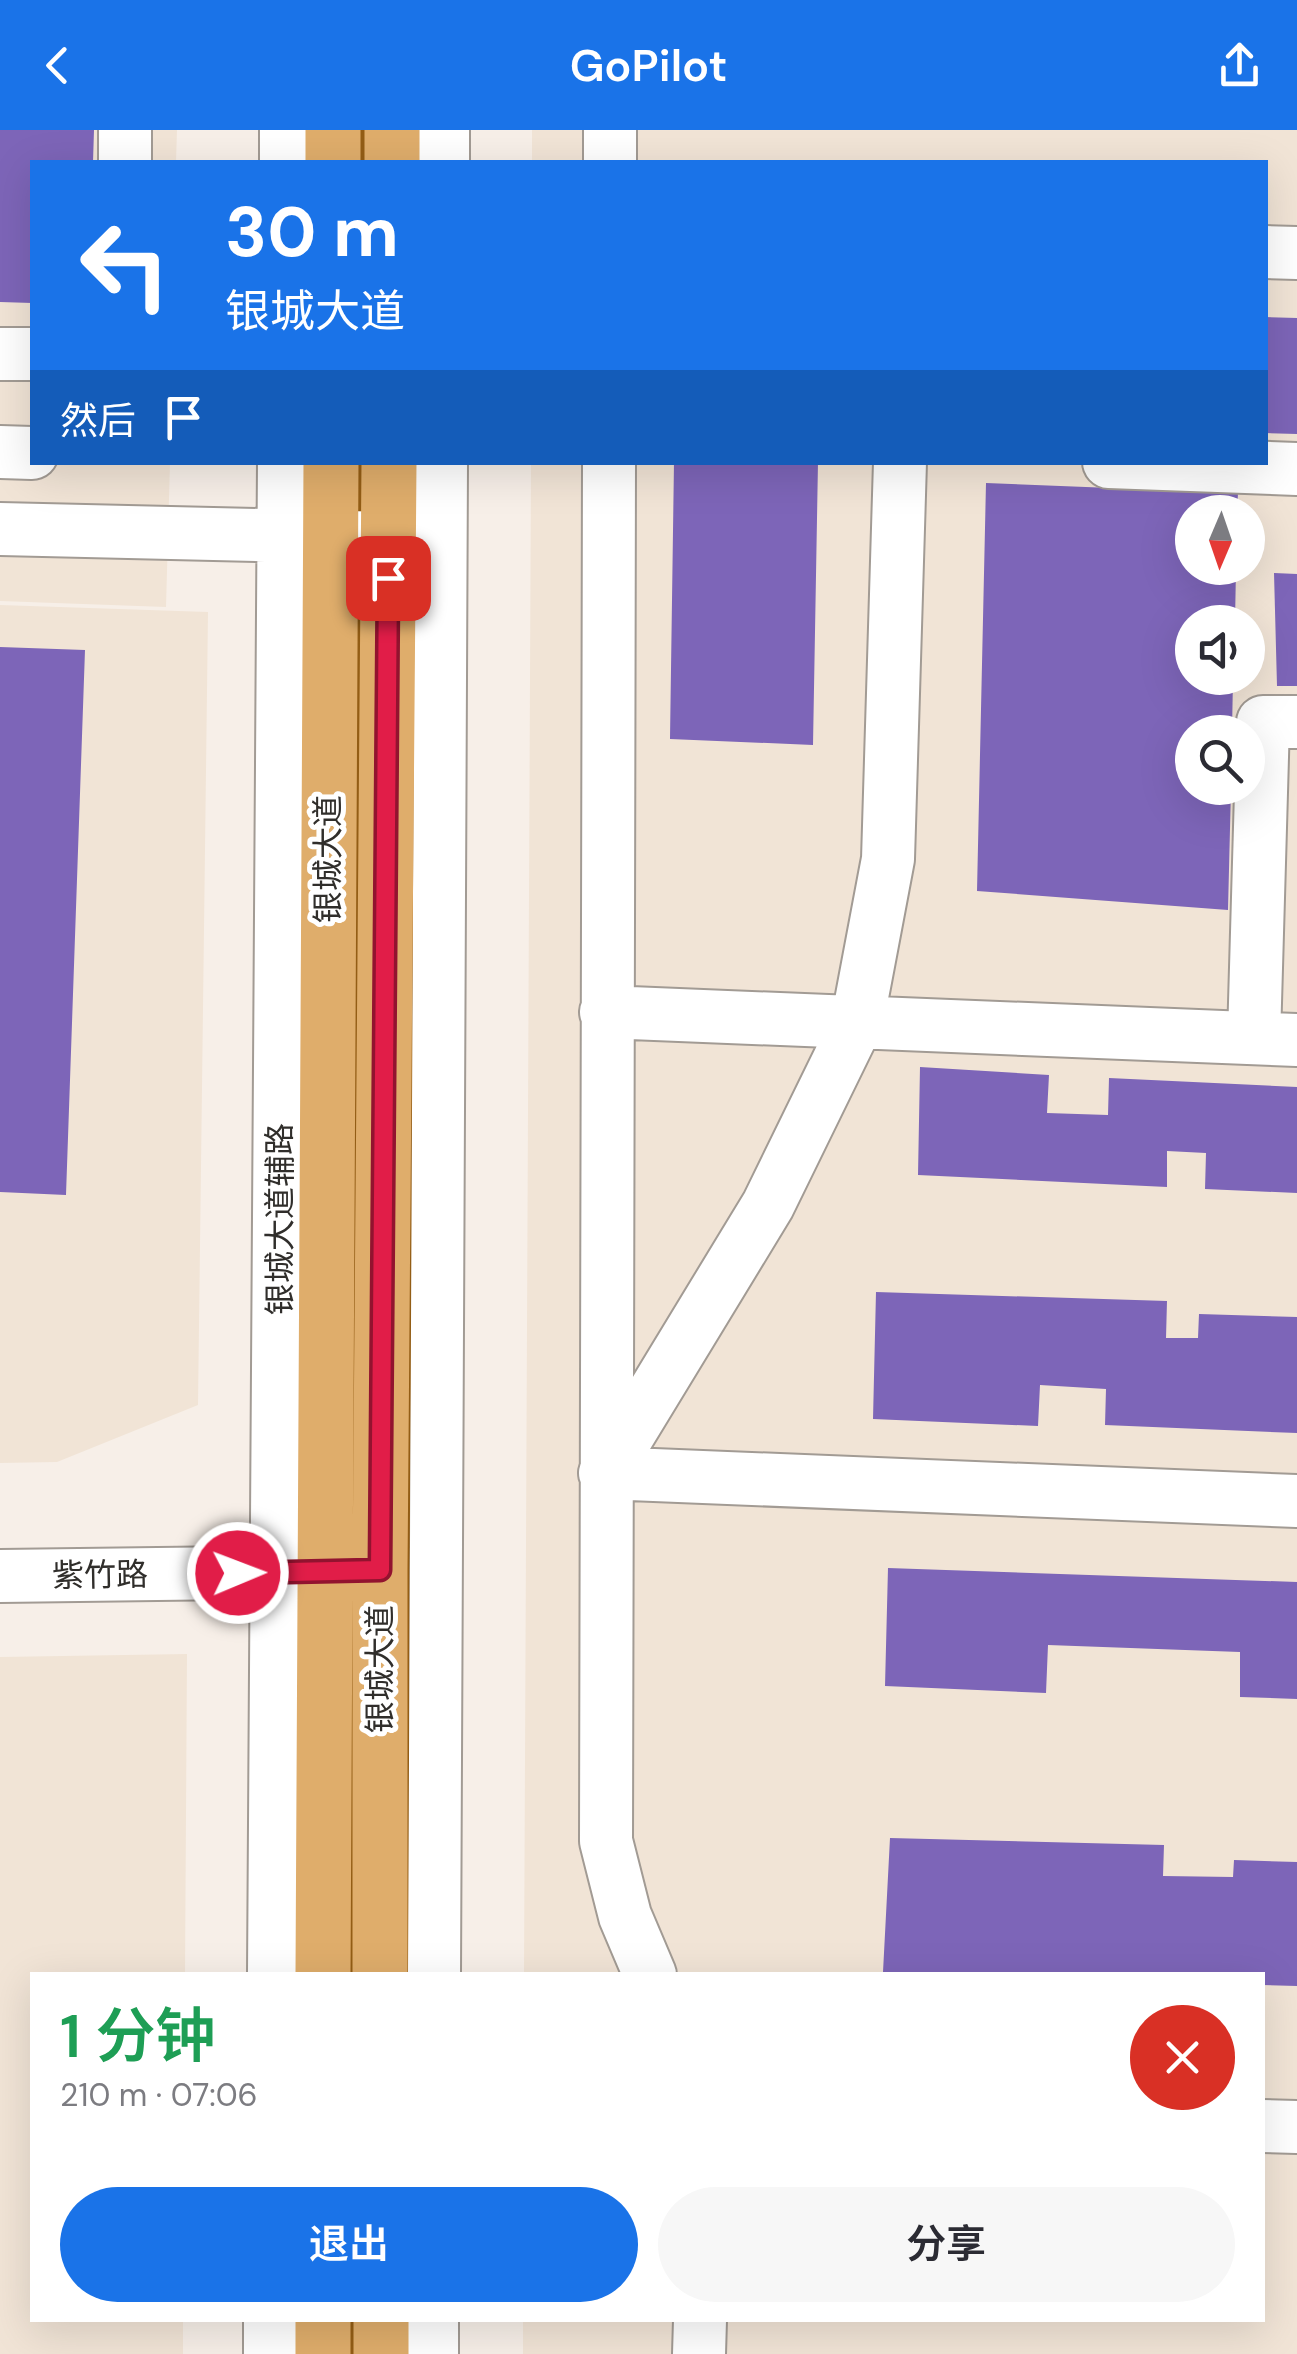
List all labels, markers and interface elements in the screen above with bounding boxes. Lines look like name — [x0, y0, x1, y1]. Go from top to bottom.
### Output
text: GoPilot — [570, 36, 727, 95]
icon: back — [30, 38, 85, 93]
icon: share — [1212, 38, 1267, 93]
text: 30 m — [225, 187, 399, 278]
icon: left — [60, 200, 190, 330]
text: 银城大道 — [225, 282, 405, 341]
icon: arrive — [156, 390, 211, 445]
text: 然后 — [60, 396, 136, 446]
north arrow — [1175, 495, 1265, 585]
map controls — [1175, 495, 1265, 805]
pin — [346, 536, 431, 621]
icon: arrive — [361, 551, 416, 606]
button: sound — [1175, 605, 1265, 695]
button: search — [1175, 715, 1265, 805]
street label: 银城大道 — [307, 795, 349, 923]
street label: 银城大道辅路 — [259, 1123, 301, 1315]
position arrow — [186, 1521, 290, 1625]
street label: 紫竹路 — [52, 1553, 148, 1597]
street label: 银城大道 — [359, 1605, 401, 1733]
text: 1 分钟 — [60, 1997, 216, 2076]
button: close — [1130, 2005, 1235, 2110]
text: 210 m · 07:06 — [60, 2074, 258, 2116]
button: 退出 — [60, 2187, 638, 2302]
button: 分享 — [658, 2187, 1235, 2302]

